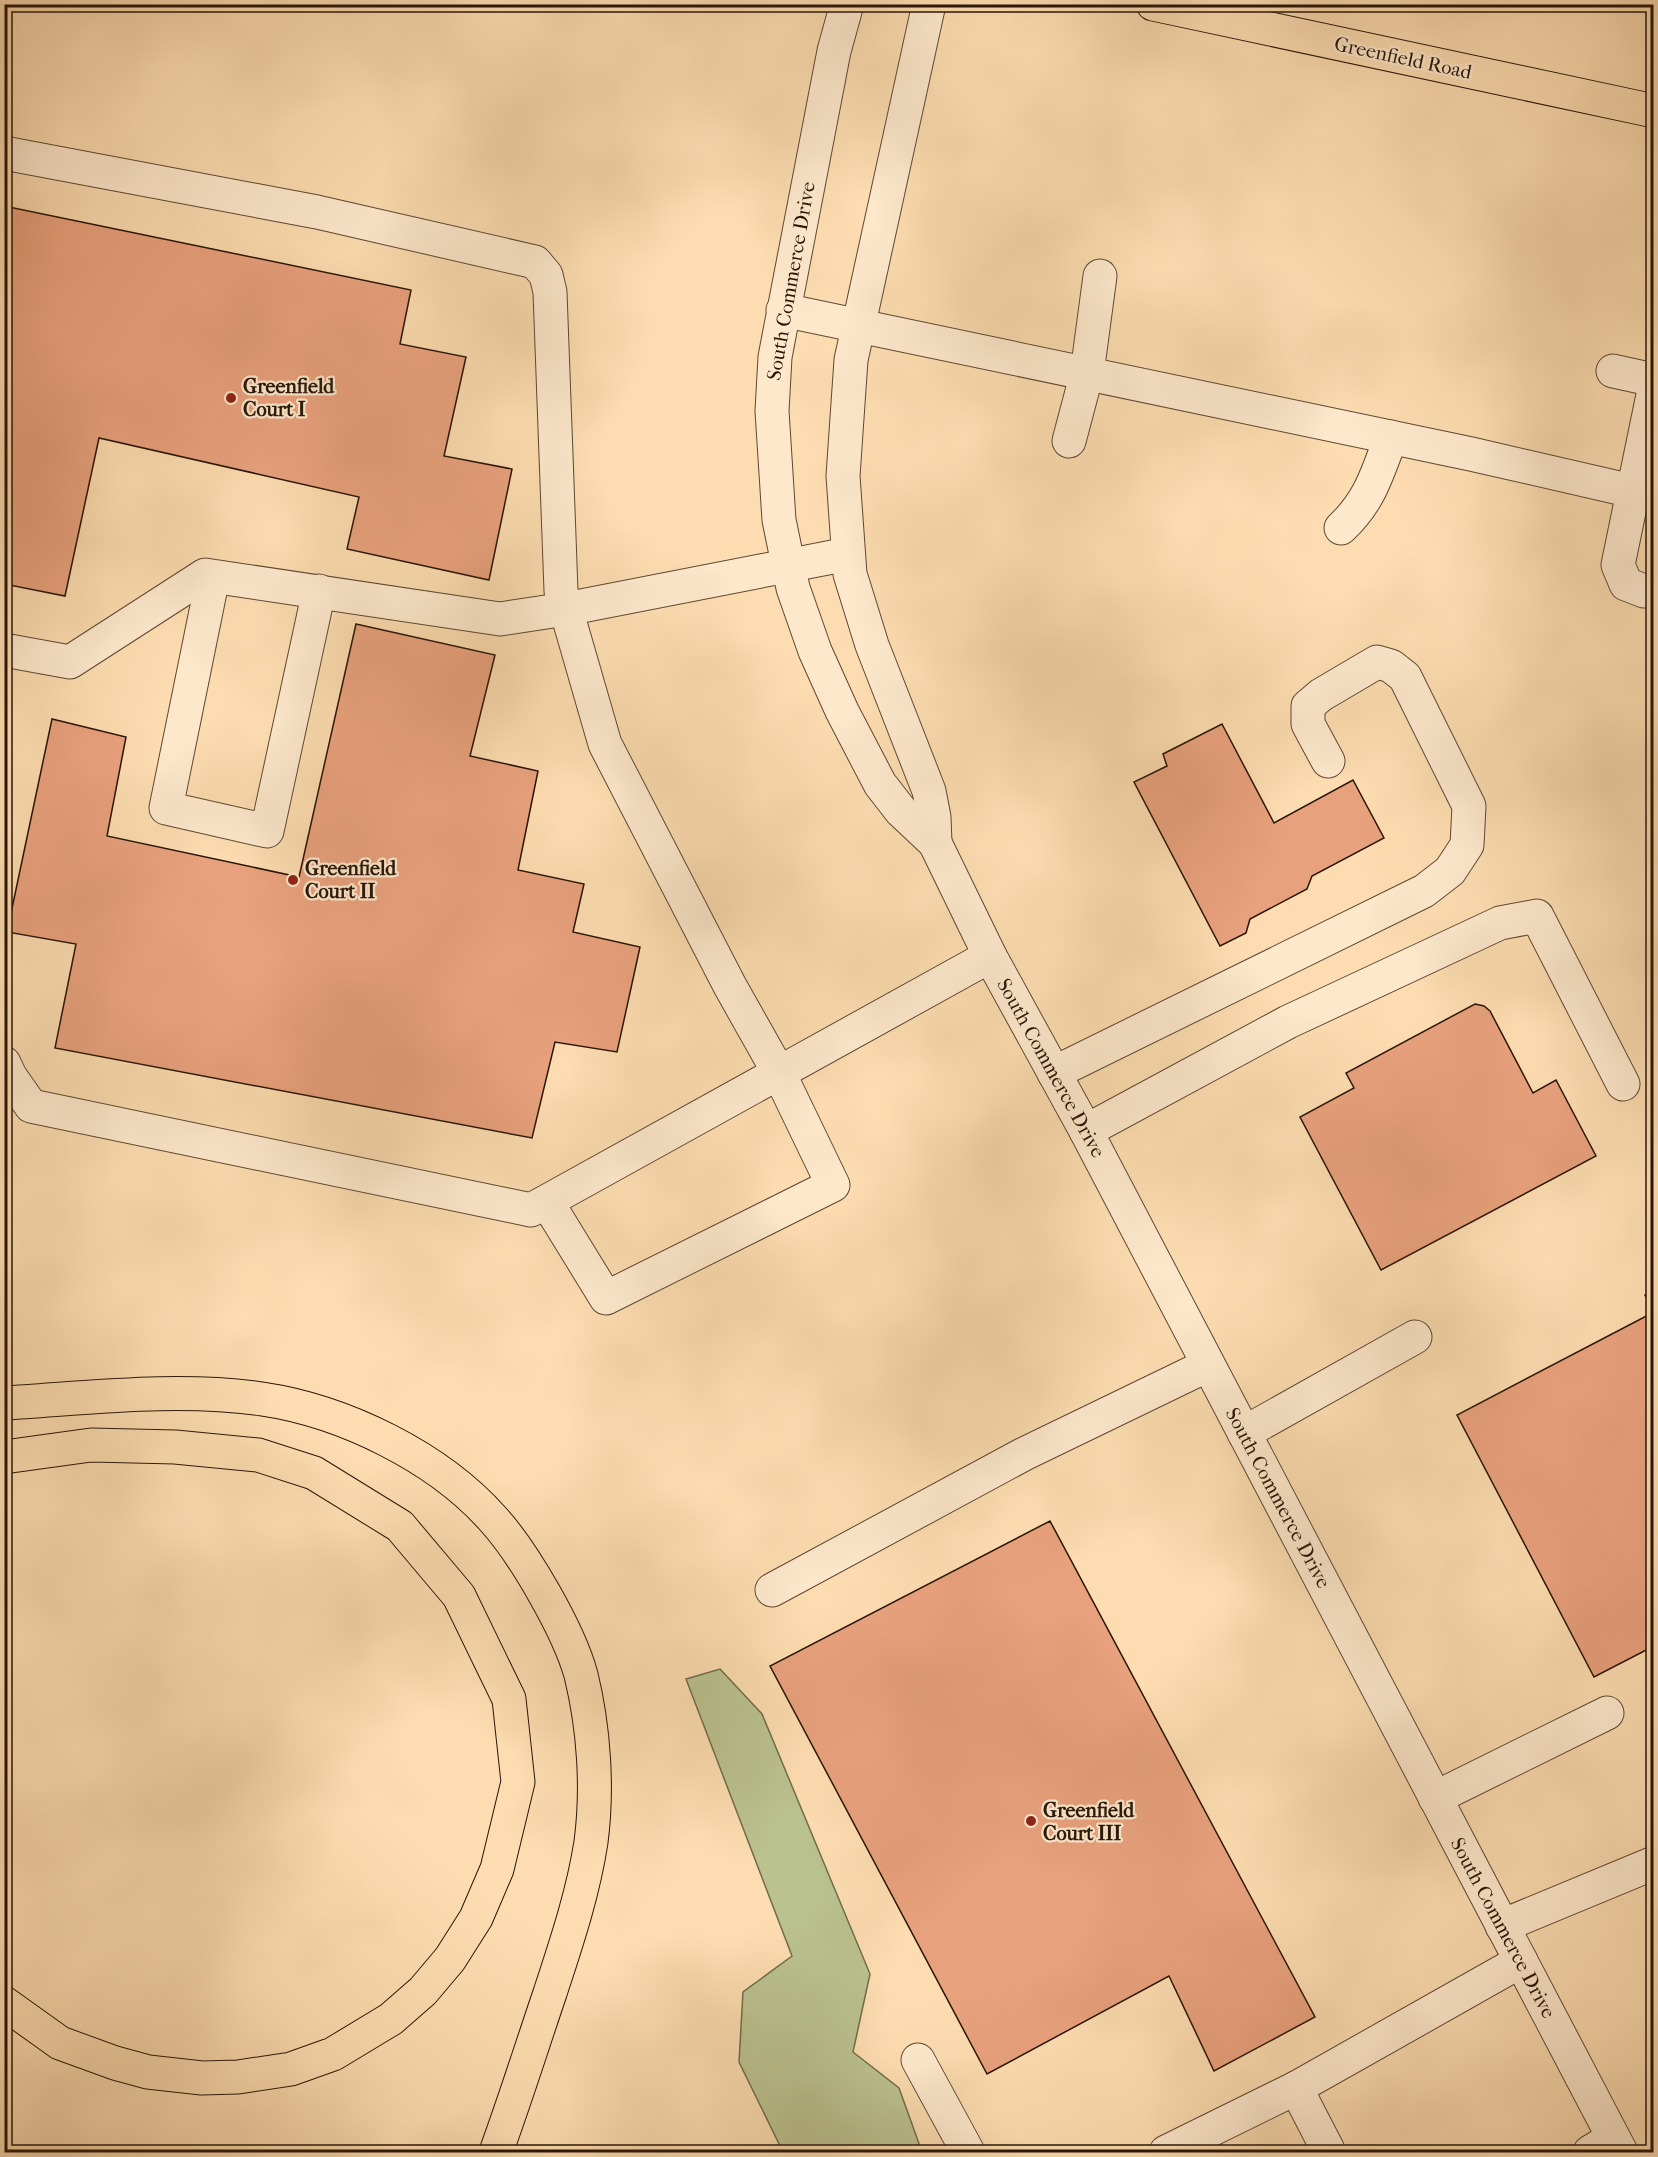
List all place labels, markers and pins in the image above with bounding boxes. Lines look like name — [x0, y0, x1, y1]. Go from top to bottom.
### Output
place label: Greenfield Court I — [243, 375, 335, 421]
marker: Greenfield Court I — [224, 391, 238, 405]
place label: Greenfield Court II — [305, 857, 397, 903]
marker: Greenfield Court II — [286, 873, 300, 887]
place label: Greenfield Court III — [1043, 1799, 1135, 1845]
marker: Greenfield Court III — [1024, 1814, 1038, 1828]

